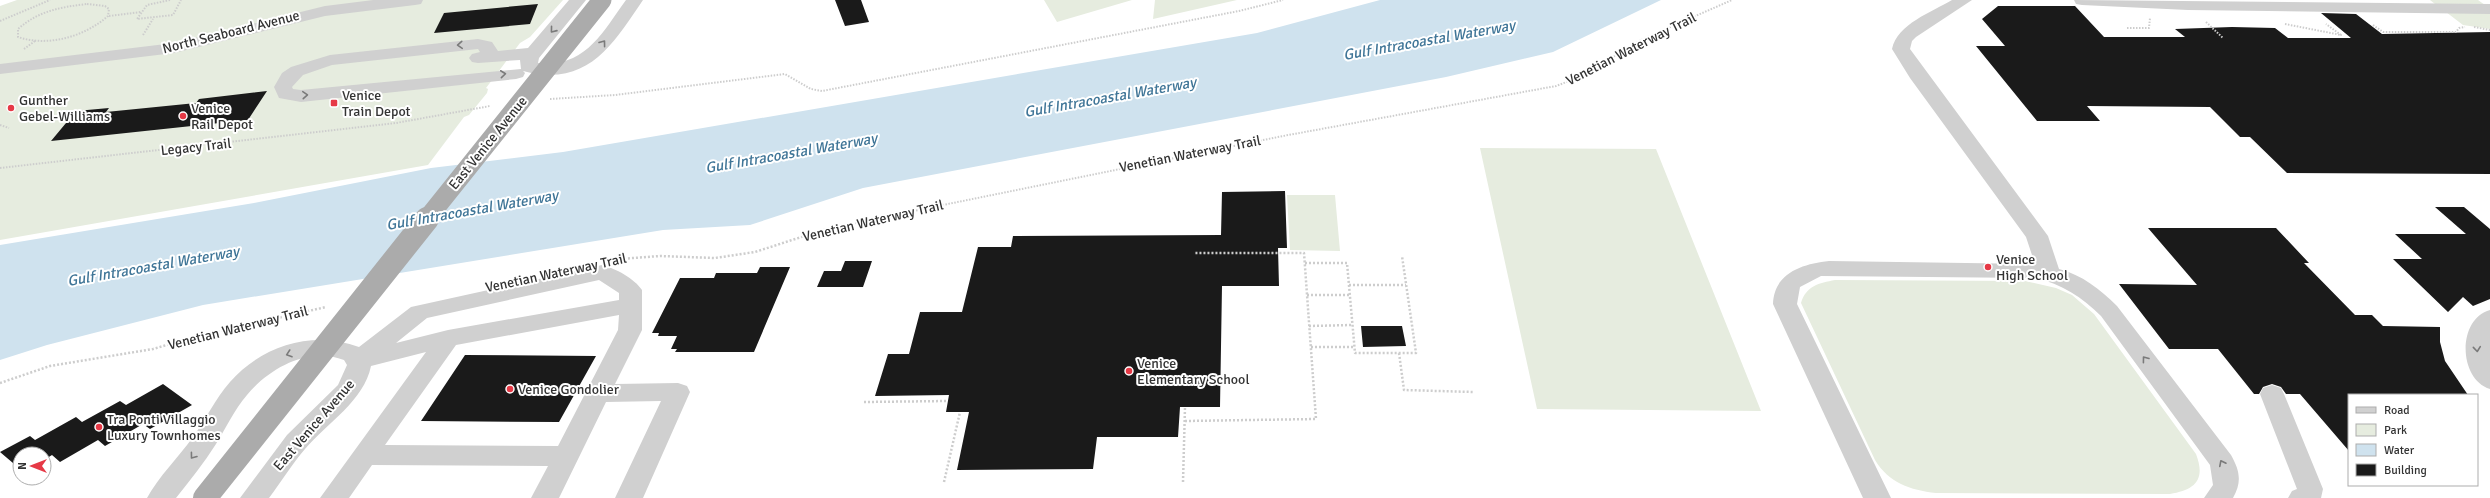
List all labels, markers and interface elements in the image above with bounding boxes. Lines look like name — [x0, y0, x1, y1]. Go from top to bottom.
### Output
street label: North Seaboard Avenue — [161, 7, 301, 57]
street label: Venetian Waterway Trail — [1563, 9, 1699, 89]
water label: Gulf Intracoastal Waterway — [1342, 16, 1518, 64]
one-way arrow — [551, 26, 558, 33]
one-way arrow — [598, 40, 605, 47]
one-way arrow — [457, 41, 463, 50]
one-way arrow — [500, 70, 506, 79]
water label: Gulf Intracoastal Waterway — [1023, 73, 1199, 121]
place label: Venice Train Depot — [342, 87, 411, 120]
one-way arrow — [302, 91, 308, 100]
place label: Gunther Gebel-Williams — [19, 92, 110, 125]
street label: East Venice Avenue — [445, 93, 531, 193]
marker: Venice Train Depot — [329, 98, 339, 108]
place label: Venice Rail Depot — [191, 100, 253, 133]
marker: Gunther Gebel-Williams — [6, 103, 16, 113]
marker: Venice Rail Depot — [178, 111, 188, 121]
water label: Gulf Intracoastal Waterway — [704, 129, 880, 177]
street label: Venetian Waterway Trail — [1118, 132, 1262, 176]
street label: Legacy Trail — [160, 135, 232, 159]
water label: Gulf Intracoastal Waterway — [385, 186, 561, 234]
street label: Venetian Waterway Trail — [801, 197, 945, 245]
water label: Gulf Intracoastal Waterway — [66, 242, 242, 290]
street label: Venetian Waterway Trail — [484, 250, 628, 296]
place label: Venice High School — [1996, 251, 2068, 284]
marker: Venice High School — [1983, 262, 1993, 272]
street label: Venetian Waterway Trail — [166, 302, 310, 354]
one-way arrow — [2472, 345, 2481, 352]
one-way arrow — [286, 349, 293, 358]
place label: Venice Elementary School — [1137, 355, 1250, 388]
one-way arrow — [2142, 356, 2149, 363]
marker: Venice Elementary School — [1124, 366, 1134, 376]
street label: East Venice Avenue — [270, 376, 358, 474]
place label: Venice Gondolier — [518, 381, 620, 398]
marker: Venice Gondolier — [505, 384, 515, 394]
legend — [2348, 394, 2478, 486]
text: Road — [2384, 403, 2410, 418]
place label: Tra Ponti Villaggio Luxury Townhomes — [107, 411, 221, 444]
marker: Tra Ponti Villaggio Luxury Townhomes — [94, 422, 104, 432]
text: Park — [2384, 423, 2407, 438]
text: Water — [2384, 443, 2415, 458]
north arrow — [12, 446, 52, 486]
one-way arrow — [191, 452, 198, 459]
one-way arrow — [2219, 460, 2227, 467]
text: N — [16, 462, 29, 470]
text: Building — [2384, 463, 2427, 478]

